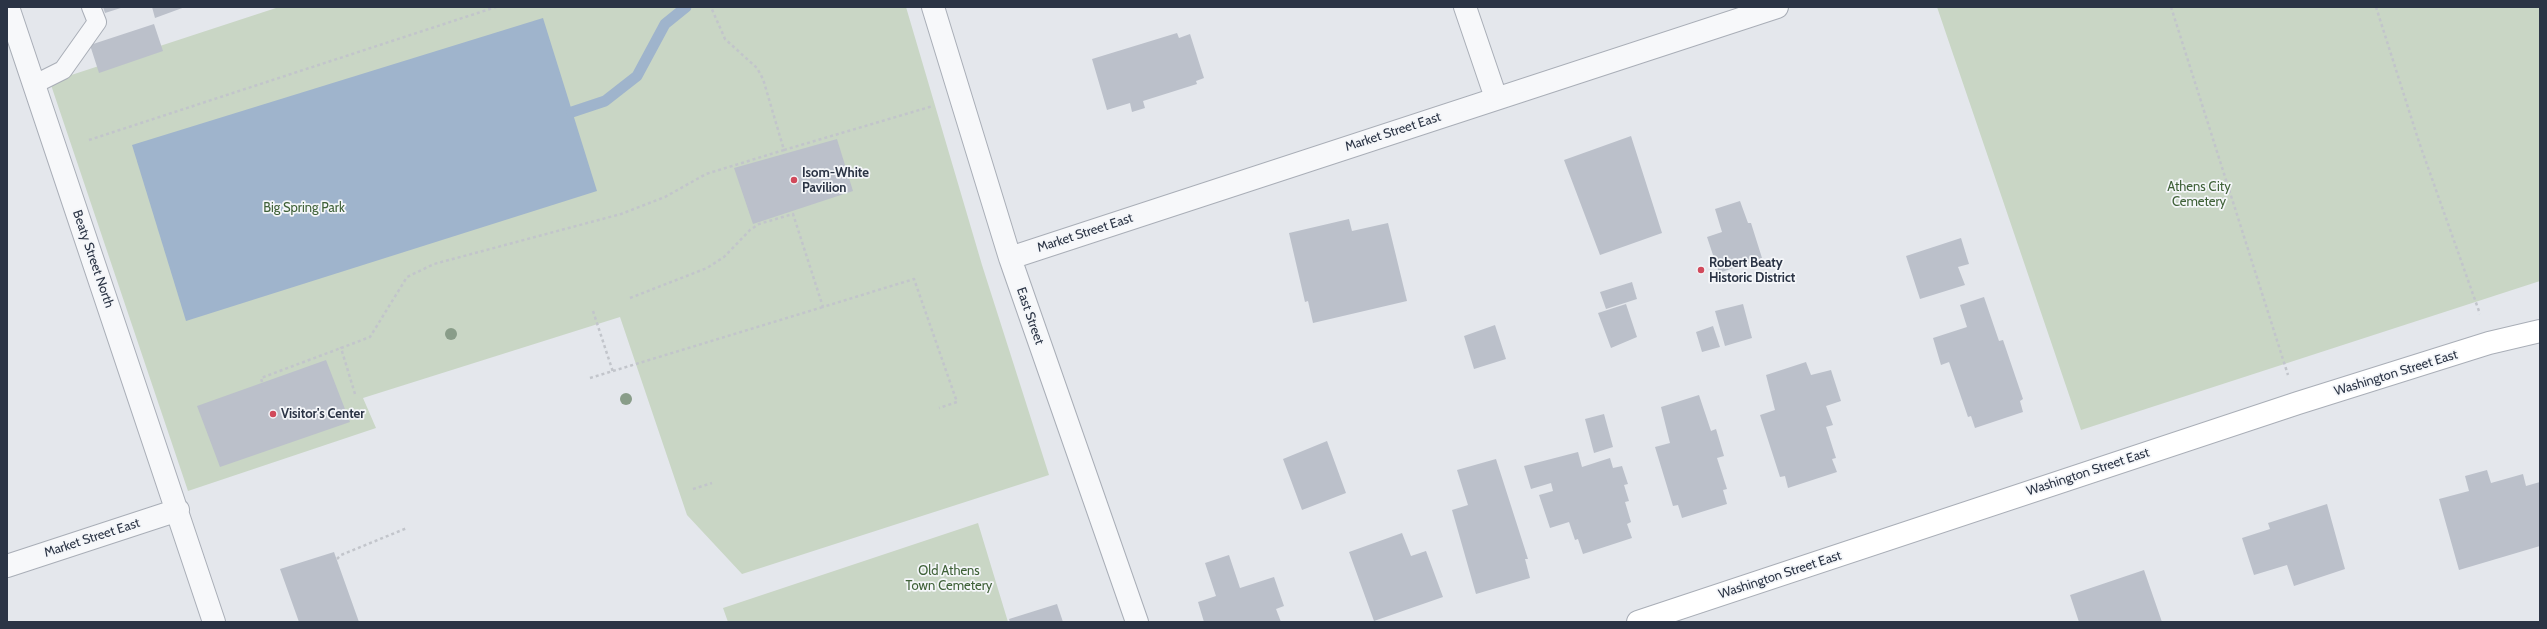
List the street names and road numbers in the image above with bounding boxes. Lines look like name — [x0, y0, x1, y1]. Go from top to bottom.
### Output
street label: Market Street East — [1343, 109, 1443, 155]
street label: Beaty Street North — [69, 208, 117, 310]
street label: Market Street East — [1035, 210, 1135, 256]
street label: East Street — [1013, 285, 1047, 347]
street label: Washington Street East — [2332, 347, 2460, 399]
street label: Washington Street East — [2025, 445, 2151, 499]
street label: Market Street East — [42, 515, 142, 561]
street label: Washington Street East — [1717, 548, 1843, 602]

